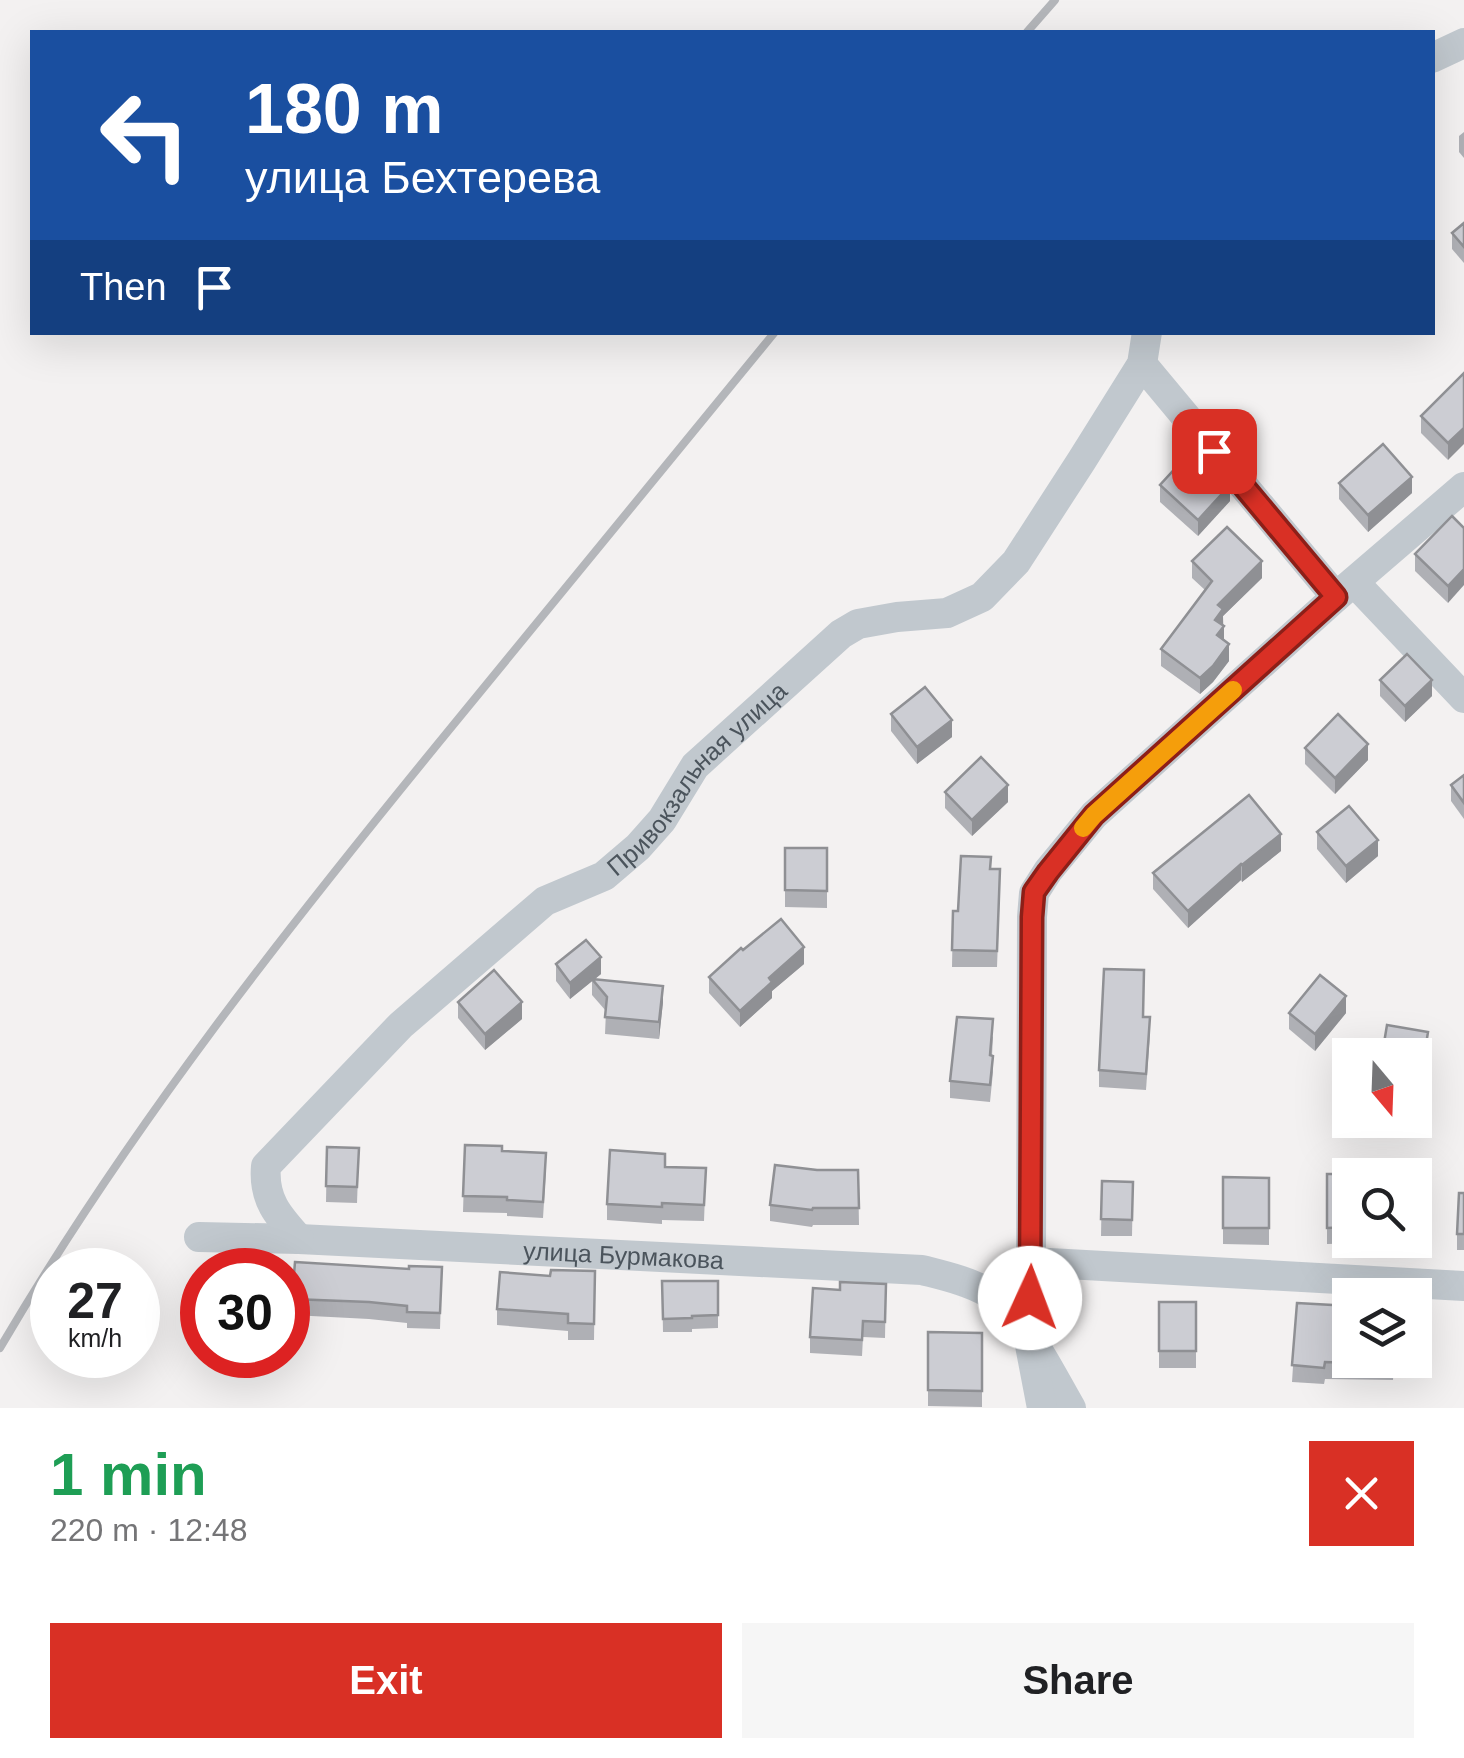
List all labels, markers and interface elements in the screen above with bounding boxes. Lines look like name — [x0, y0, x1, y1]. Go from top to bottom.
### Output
icon: left — [80, 70, 210, 200]
text: 180 m — [245, 70, 443, 148]
text: улица Бехтерева — [245, 152, 600, 203]
icon: arrive — [187, 260, 242, 315]
text: Then — [80, 266, 167, 308]
pin — [1172, 409, 1257, 494]
icon: arrive — [1187, 424, 1242, 479]
street label: Привокзальная улица — [601, 676, 792, 881]
north arrow — [1332, 1038, 1432, 1138]
map controls — [1332, 1038, 1432, 1378]
button: search — [1332, 1158, 1432, 1258]
street label: улица Бурмакова — [523, 1236, 725, 1274]
position arrow — [978, 1246, 1082, 1350]
speed limit sign: 30 — [180, 1248, 310, 1378]
text: 27 — [67, 1273, 123, 1329]
button: layers — [1332, 1278, 1432, 1378]
text: km/h — [68, 1324, 122, 1352]
text: 1 min — [50, 1441, 207, 1508]
button: close — [1309, 1441, 1414, 1546]
text: 220 m · 12:48 — [50, 1512, 247, 1548]
button: Exit — [50, 1623, 722, 1738]
button: Share — [742, 1623, 1414, 1738]

